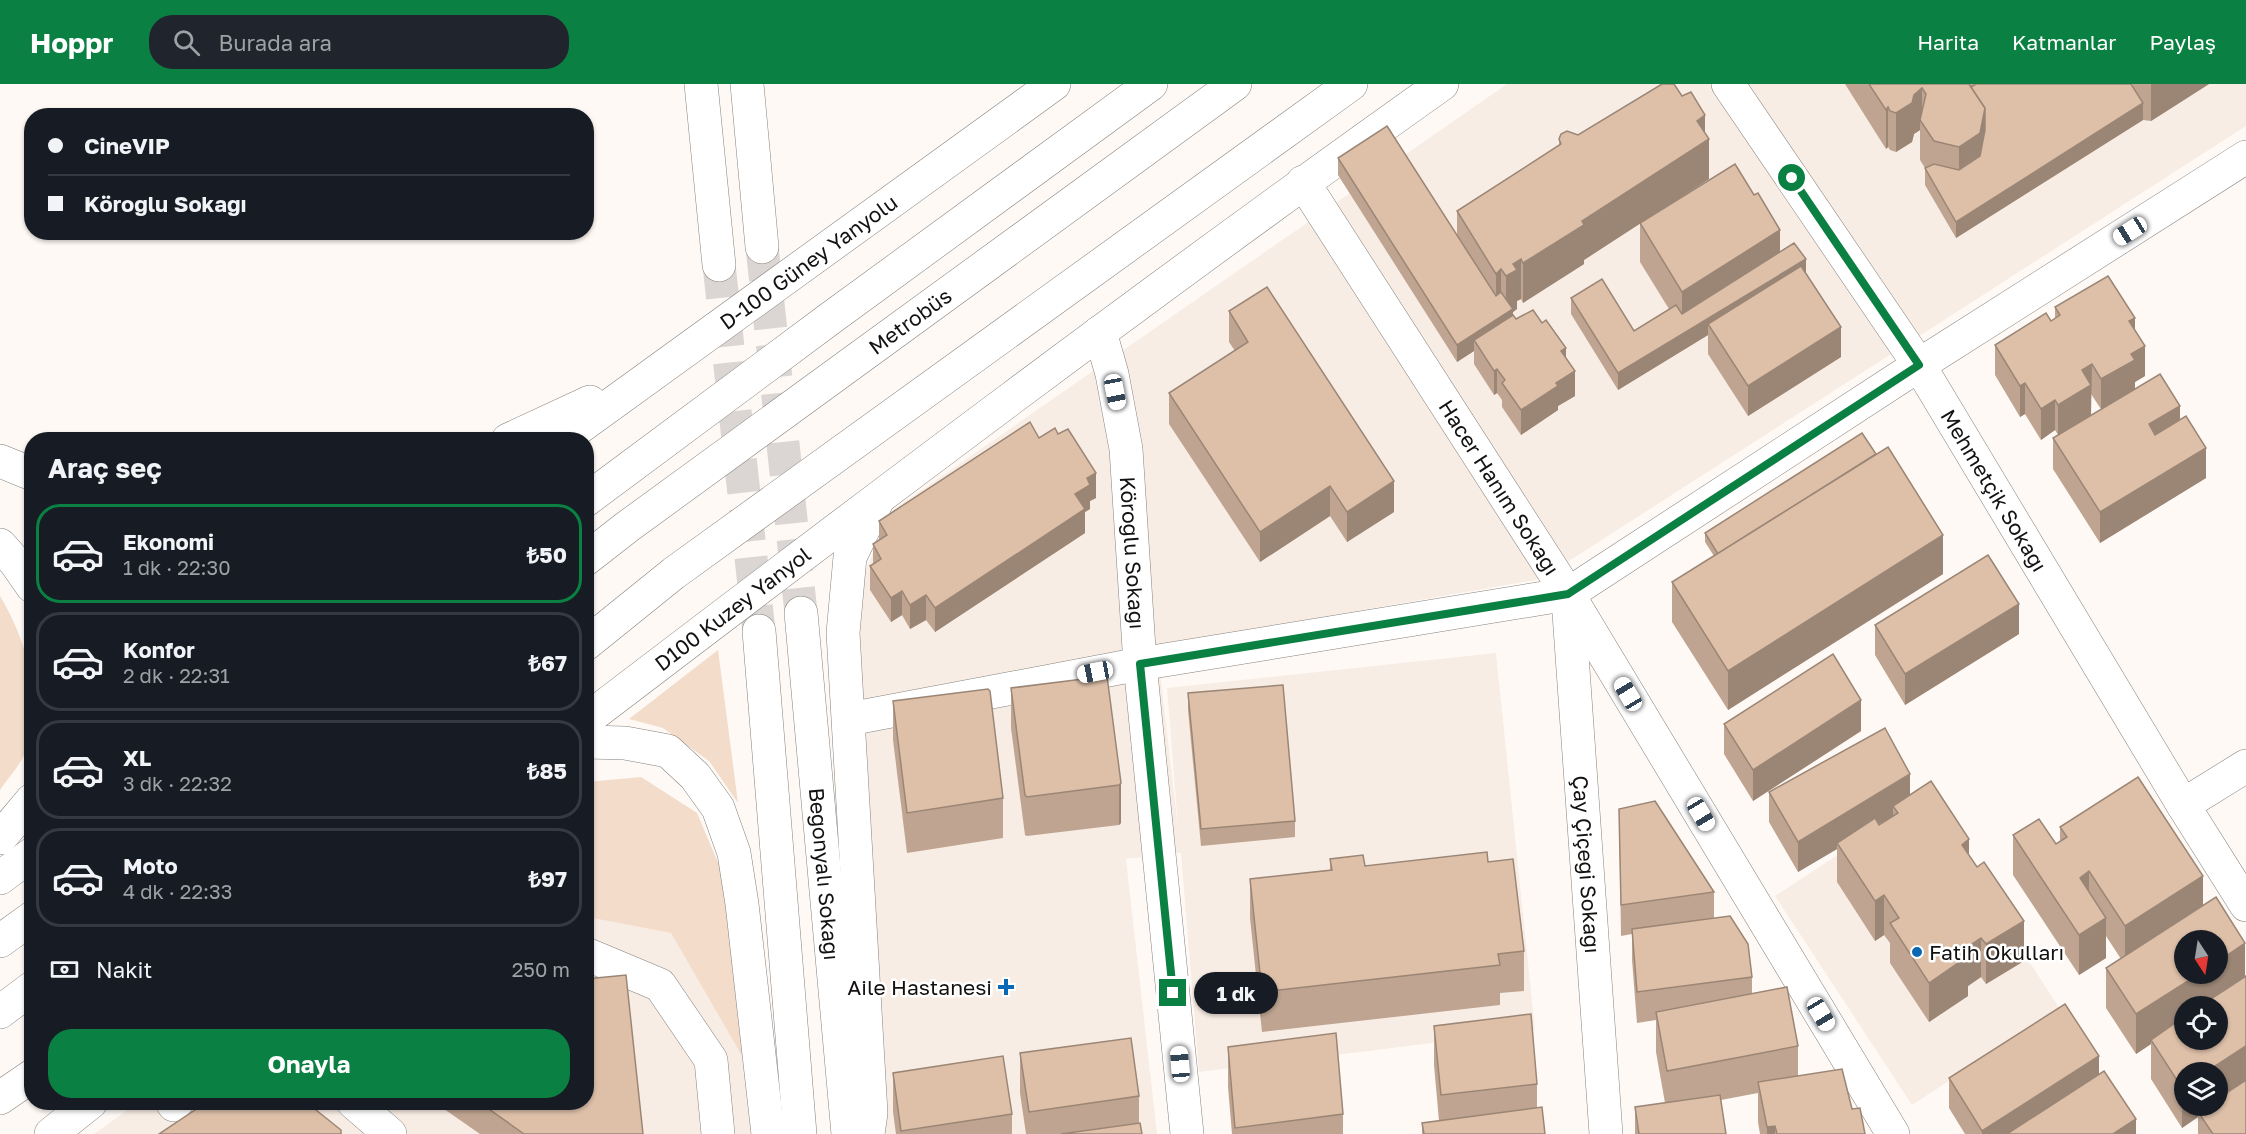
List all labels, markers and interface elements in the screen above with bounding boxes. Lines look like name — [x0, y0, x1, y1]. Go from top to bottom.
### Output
search box — [149, 15, 569, 69]
text: Hoppr — [30, 26, 113, 59]
icon: search — [170, 26, 203, 59]
text: Burada ara — [218, 29, 332, 56]
text: Harita — [1917, 29, 1979, 55]
text: Katmanlar — [2012, 29, 2117, 55]
text: Paylaş — [2150, 29, 2216, 55]
text: CineVIP — [84, 132, 170, 159]
route start — [1778, 164, 1805, 191]
street label: D-100 Güney Yanyolu — [714, 189, 902, 335]
text: Köroğlu Sokağı — [84, 190, 246, 217]
car — [2110, 214, 2150, 248]
street label: Metrobüs — [863, 282, 956, 360]
car — [1103, 373, 1127, 411]
street label: Hacer Hanım Sokağı — [1433, 395, 1565, 580]
street label: Mehmetçik Sokağı — [1936, 405, 2053, 576]
text: Araç seç — [48, 452, 162, 484]
street label: Köroğlu Sokağı — [1115, 476, 1151, 630]
icon: car — [51, 527, 105, 581]
text: Ekonomi — [123, 528, 214, 555]
text: ₺50 — [527, 541, 567, 568]
street label: D100 Kuzey Yanyol — [649, 541, 816, 676]
text: 1 dk · 22:30 — [123, 555, 231, 579]
icon: car — [51, 635, 105, 689]
text: Konfor — [123, 636, 195, 663]
text: ₺67 — [528, 649, 567, 676]
car — [1076, 660, 1114, 684]
text: 2 dk · 22:31 — [123, 663, 230, 687]
car — [1611, 674, 1645, 714]
icon: car — [51, 743, 105, 797]
text: XL — [123, 744, 151, 771]
text: ₺85 — [527, 757, 567, 784]
text: 3 dk · 22:32 — [123, 771, 232, 795]
street label: Çay Çiçeği Sokağı — [1568, 774, 1606, 954]
street label: Begonyalı Sokağı — [804, 787, 845, 961]
car — [1684, 794, 1718, 834]
icon: car — [51, 851, 105, 905]
text: Moto — [123, 852, 178, 879]
text: ₺97 — [528, 865, 567, 892]
text: 4 dk · 22:33 — [123, 879, 232, 903]
north arrow — [2174, 930, 2228, 984]
map controls — [2174, 930, 2228, 1116]
place label: Fatih Okulları — [1929, 939, 2064, 965]
marker: Fatih Okulları — [1910, 945, 1924, 959]
icon: cash — [48, 953, 81, 986]
text: Nakit — [96, 956, 152, 983]
text: 250 m — [512, 957, 570, 981]
callout: 1 dk — [1194, 972, 1278, 1014]
place label: Aile Hastanesi — [847, 974, 992, 1000]
marker: Aile Hastanesi — [997, 978, 1015, 996]
route end — [1159, 979, 1186, 1006]
text: 1 dk — [1216, 981, 1256, 1005]
car — [1804, 994, 1838, 1034]
button: locate — [2174, 996, 2228, 1050]
button: Onayla — [48, 1029, 570, 1098]
car — [1169, 1045, 1191, 1083]
button: layers — [2174, 1062, 2228, 1116]

